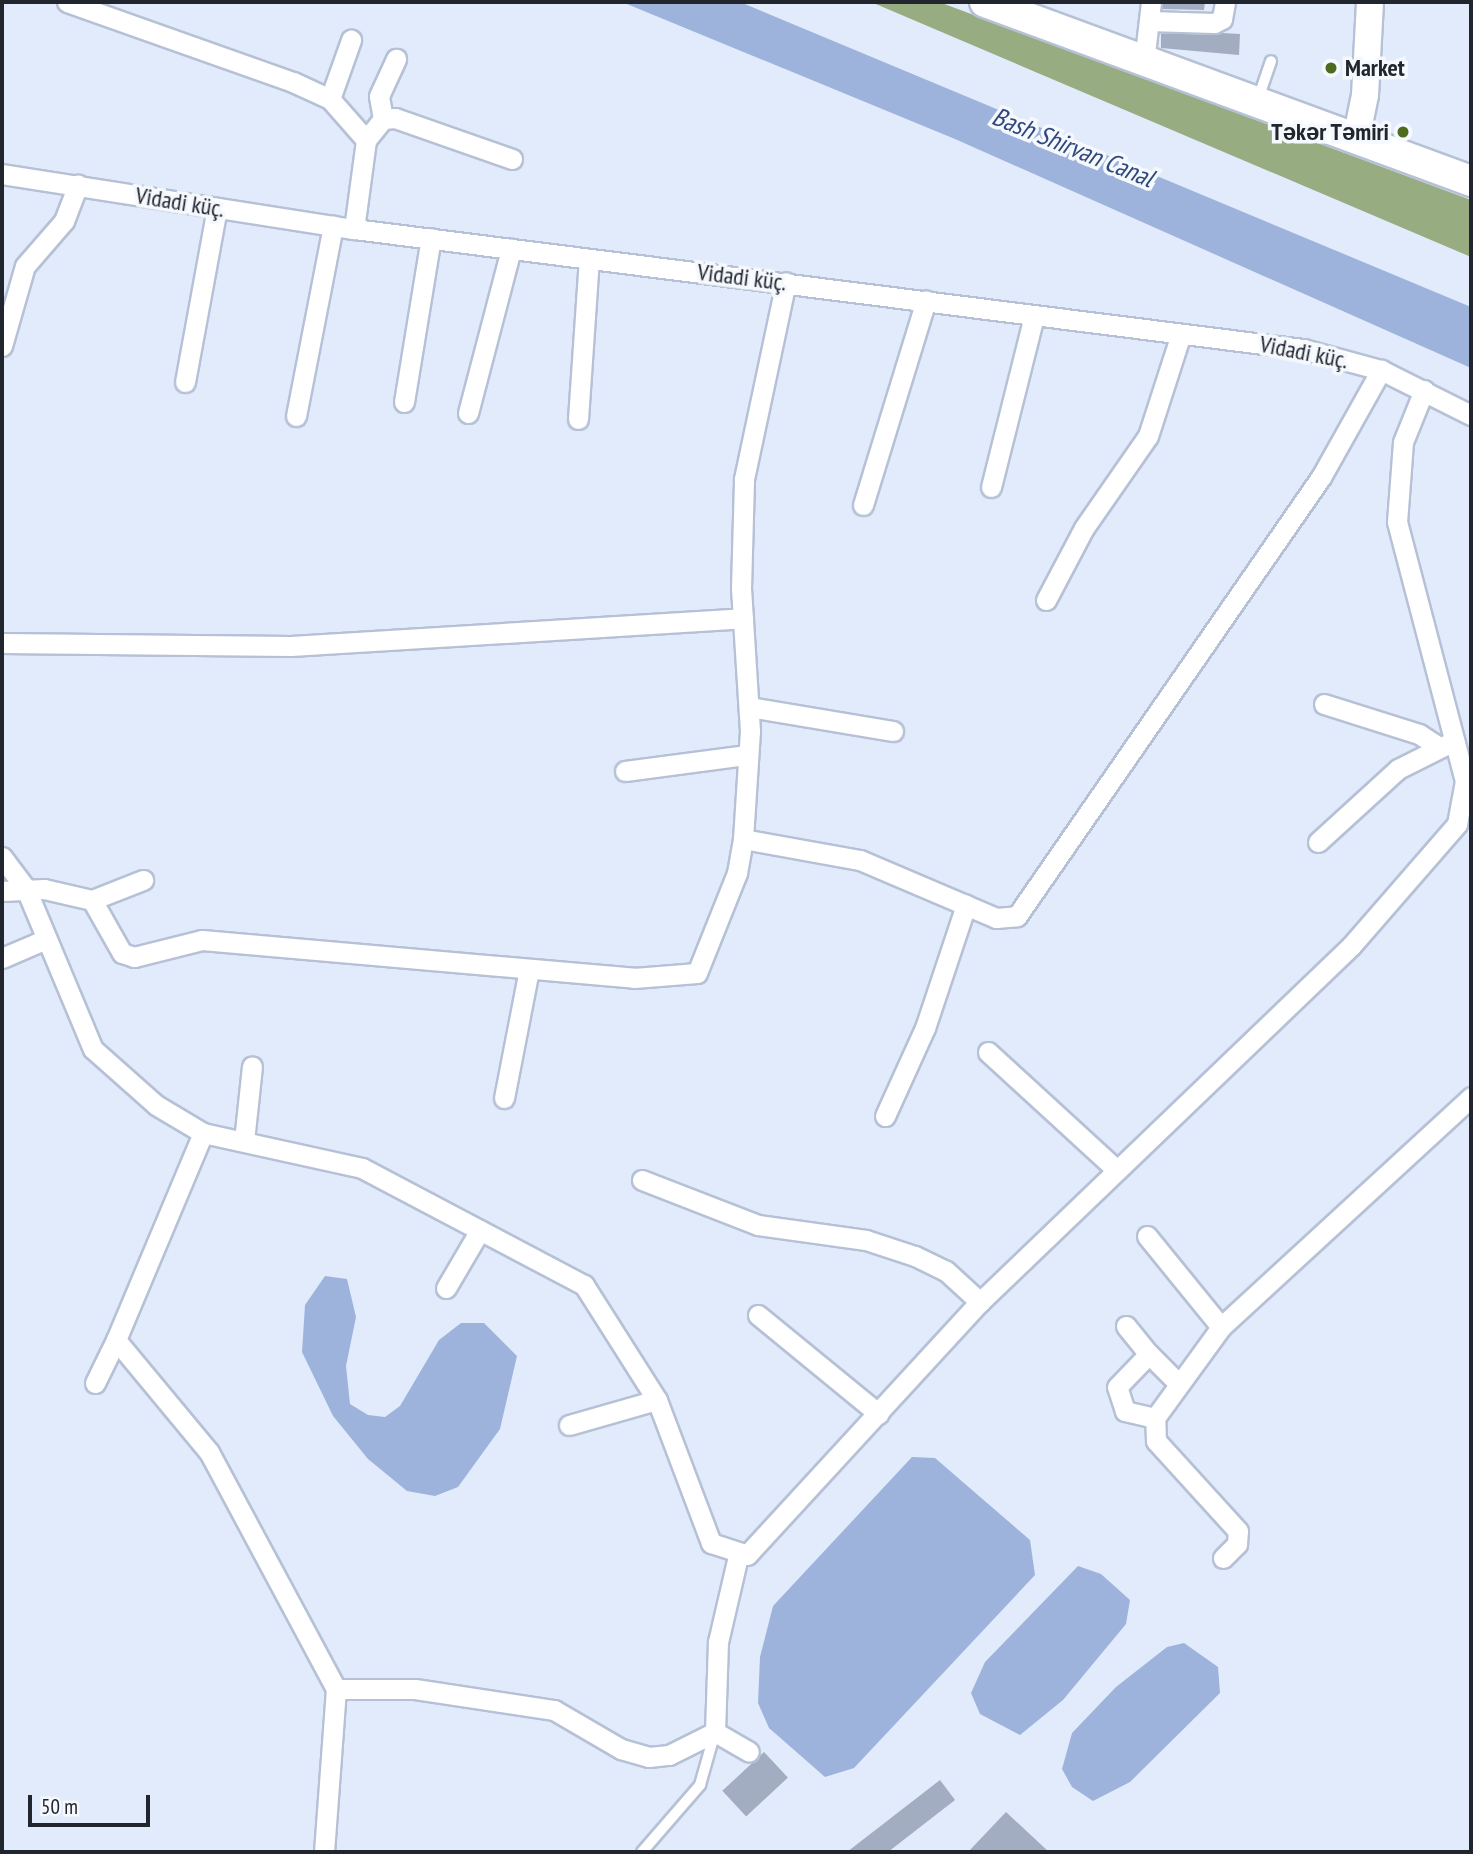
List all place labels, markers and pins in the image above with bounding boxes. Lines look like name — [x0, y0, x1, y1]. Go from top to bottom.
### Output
place label: Market — [1345, 54, 1405, 82]
marker: Market — [1323, 60, 1339, 76]
place label: Təkər Təmiri — [1271, 118, 1389, 146]
marker: Təkər Təmiri — [1395, 124, 1411, 140]

